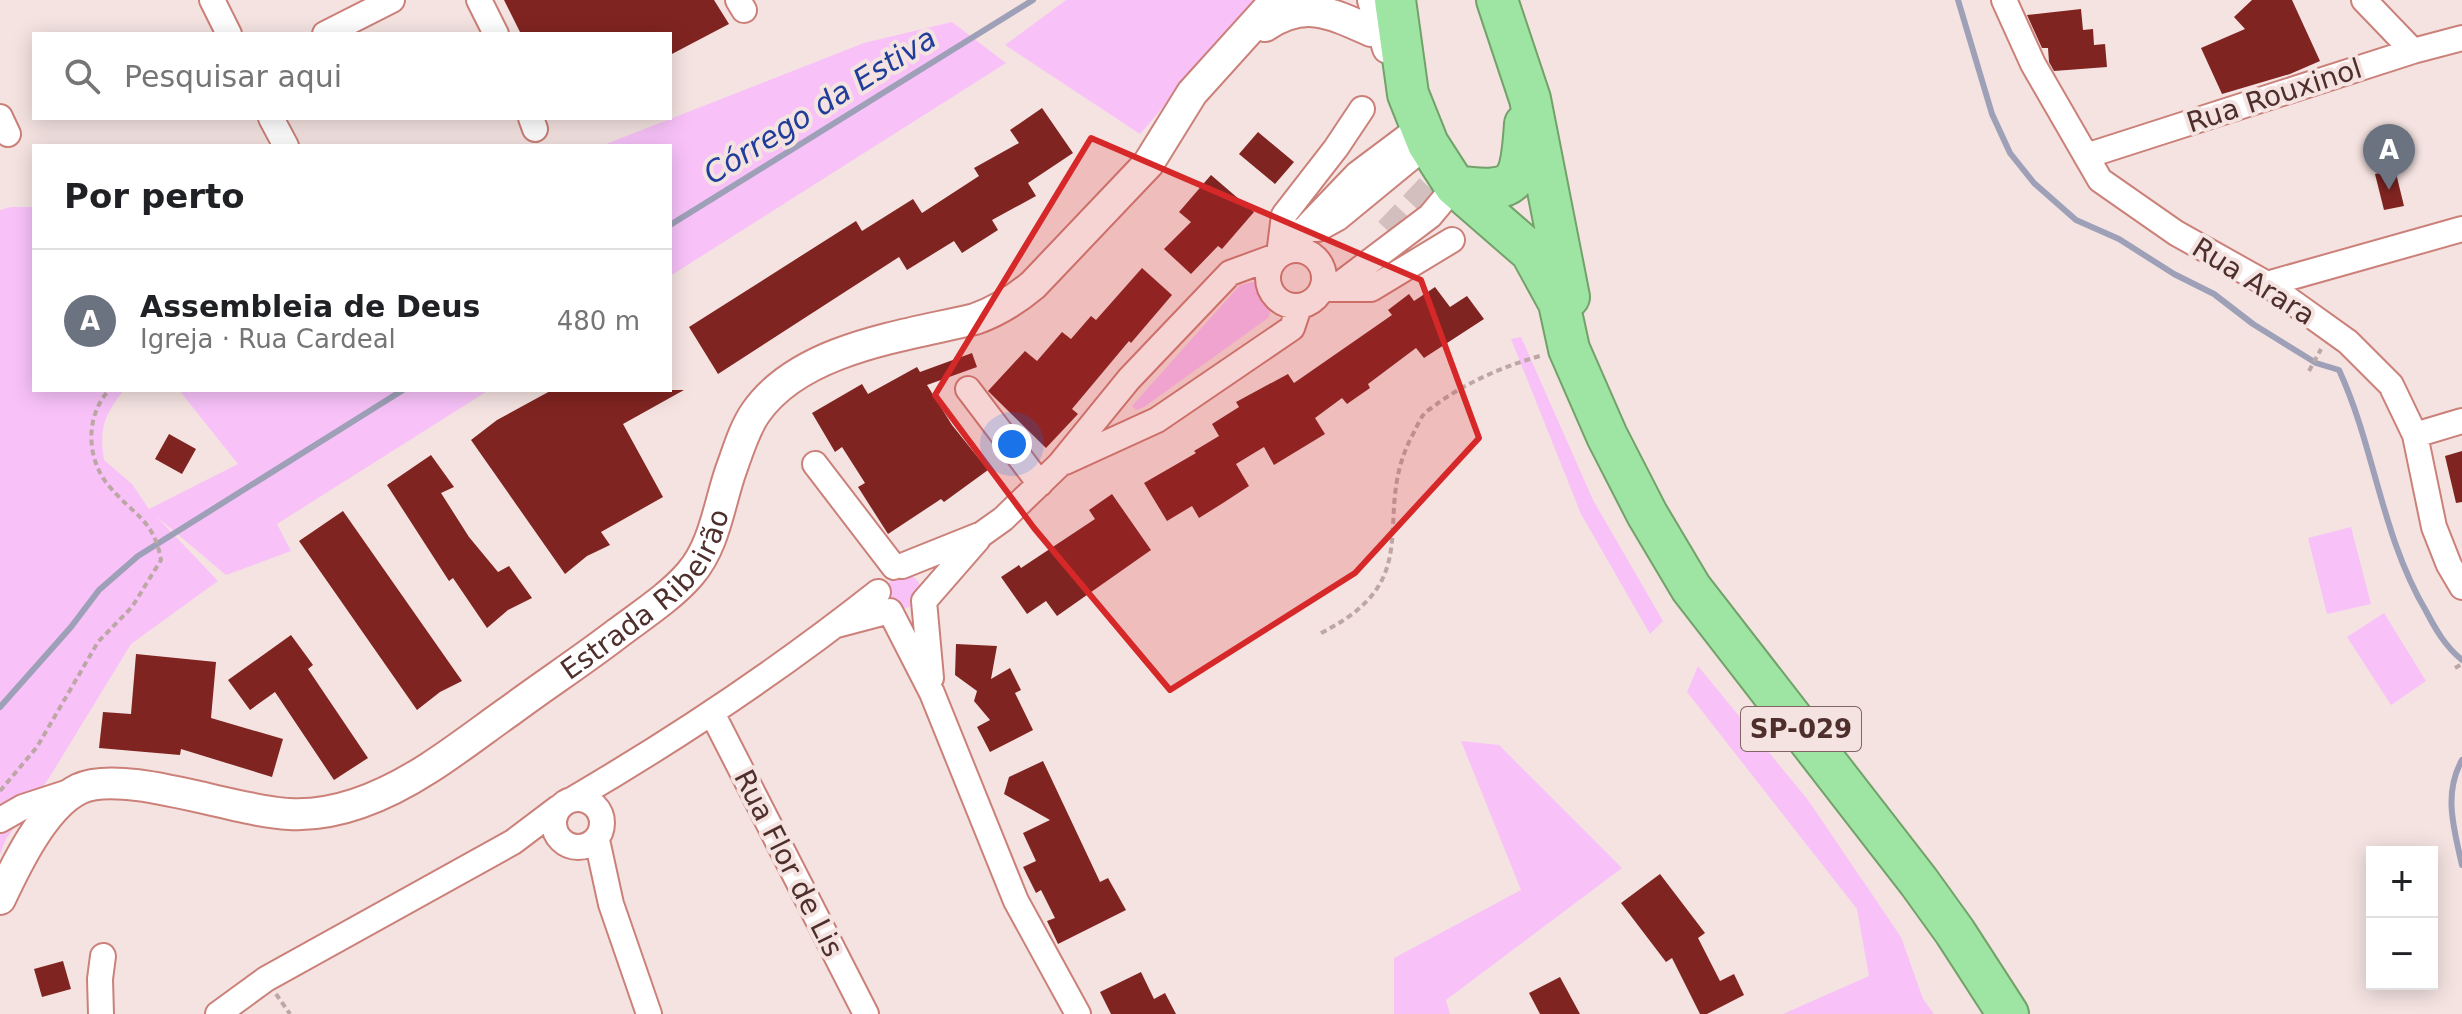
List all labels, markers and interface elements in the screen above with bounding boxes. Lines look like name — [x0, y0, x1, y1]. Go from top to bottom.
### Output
water label: Córrego da Estiva — [697, 20, 942, 191]
search box — [32, 32, 672, 120]
street label: Rua Rouxinol — [2182, 52, 2366, 139]
icon: search — [60, 54, 104, 98]
text: Pesquisar aqui — [124, 59, 342, 94]
pin: A — [2363, 124, 2415, 190]
text: Por perto — [64, 176, 245, 216]
street label: Rua Arara — [2186, 231, 2321, 332]
text: Assembleia de Deus — [140, 289, 480, 324]
text: A — [80, 306, 100, 336]
text: 480 m — [557, 306, 640, 336]
text: Igreja · Rua Cardeal — [140, 324, 396, 354]
your location — [992, 424, 1032, 464]
street label: Estrada Ribeirão — [554, 505, 736, 686]
road number: SP-029 — [1741, 707, 1861, 751]
street label: Rua Flor de Lis — [727, 764, 850, 962]
map controls — [2366, 846, 2438, 990]
button: + — [2366, 846, 2438, 918]
button: − — [2366, 918, 2438, 990]

